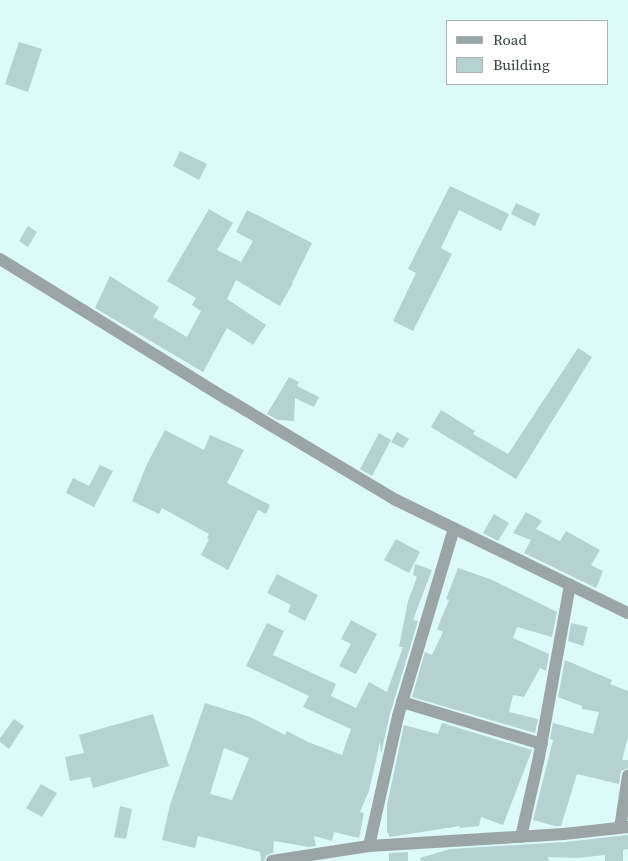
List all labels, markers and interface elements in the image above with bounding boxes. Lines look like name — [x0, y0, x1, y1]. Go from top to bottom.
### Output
legend — [446, 20, 608, 85]
text: Road — [493, 29, 527, 50]
text: Building — [493, 54, 550, 75]

